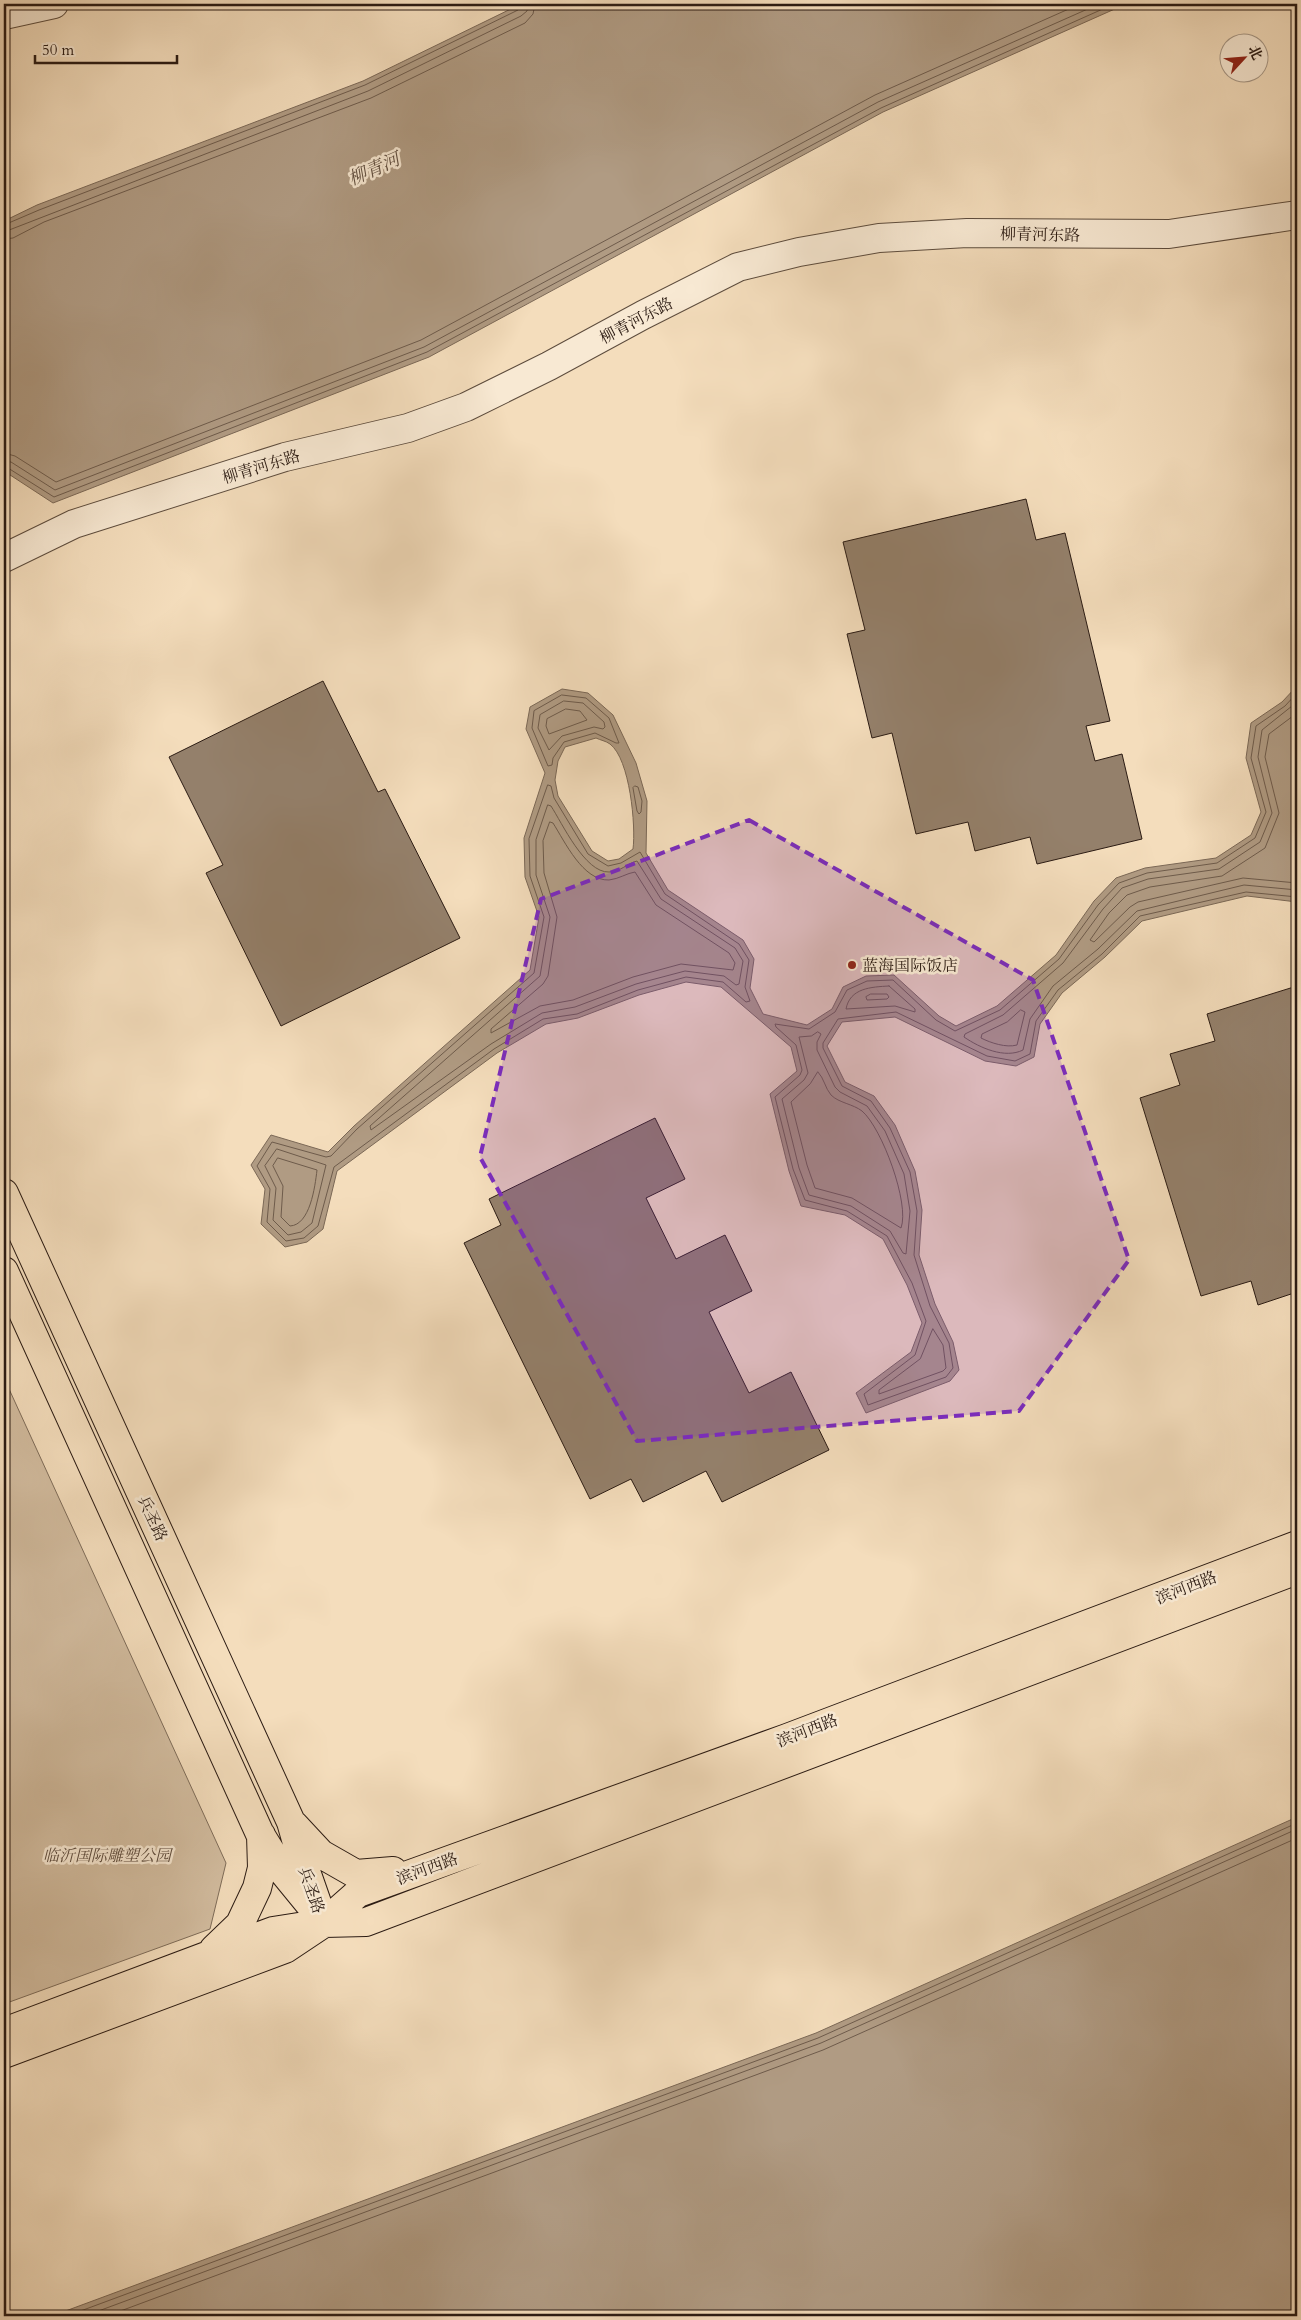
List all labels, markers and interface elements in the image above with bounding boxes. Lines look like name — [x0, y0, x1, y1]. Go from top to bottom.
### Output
scale bar — [35, 32, 178, 64]
north arrow — [1218, 32, 1268, 82]
text: 50 m — [42, 40, 74, 60]
text: 北 — [1244, 42, 1267, 63]
water label: 柳青河 — [344, 146, 407, 192]
street label: 柳青河东路 — [1000, 223, 1080, 247]
street label: 柳青河东路 — [596, 292, 677, 349]
street label: 柳青河东路 — [220, 445, 303, 489]
place label: 蓝海国际饭店 — [862, 955, 958, 977]
marker: 蓝海国际饭店 — [846, 959, 858, 971]
street label: 兵圣路 — [132, 1492, 172, 1545]
street label: 滨河西路 — [1153, 1566, 1220, 1610]
street label: 滨河西路 — [774, 1709, 841, 1753]
park label: 临沂国际雕塑公园 — [43, 1845, 174, 1867]
street label: 滨河西路 — [394, 1848, 461, 1890]
street label: 兵圣路 — [293, 1864, 329, 1917]

